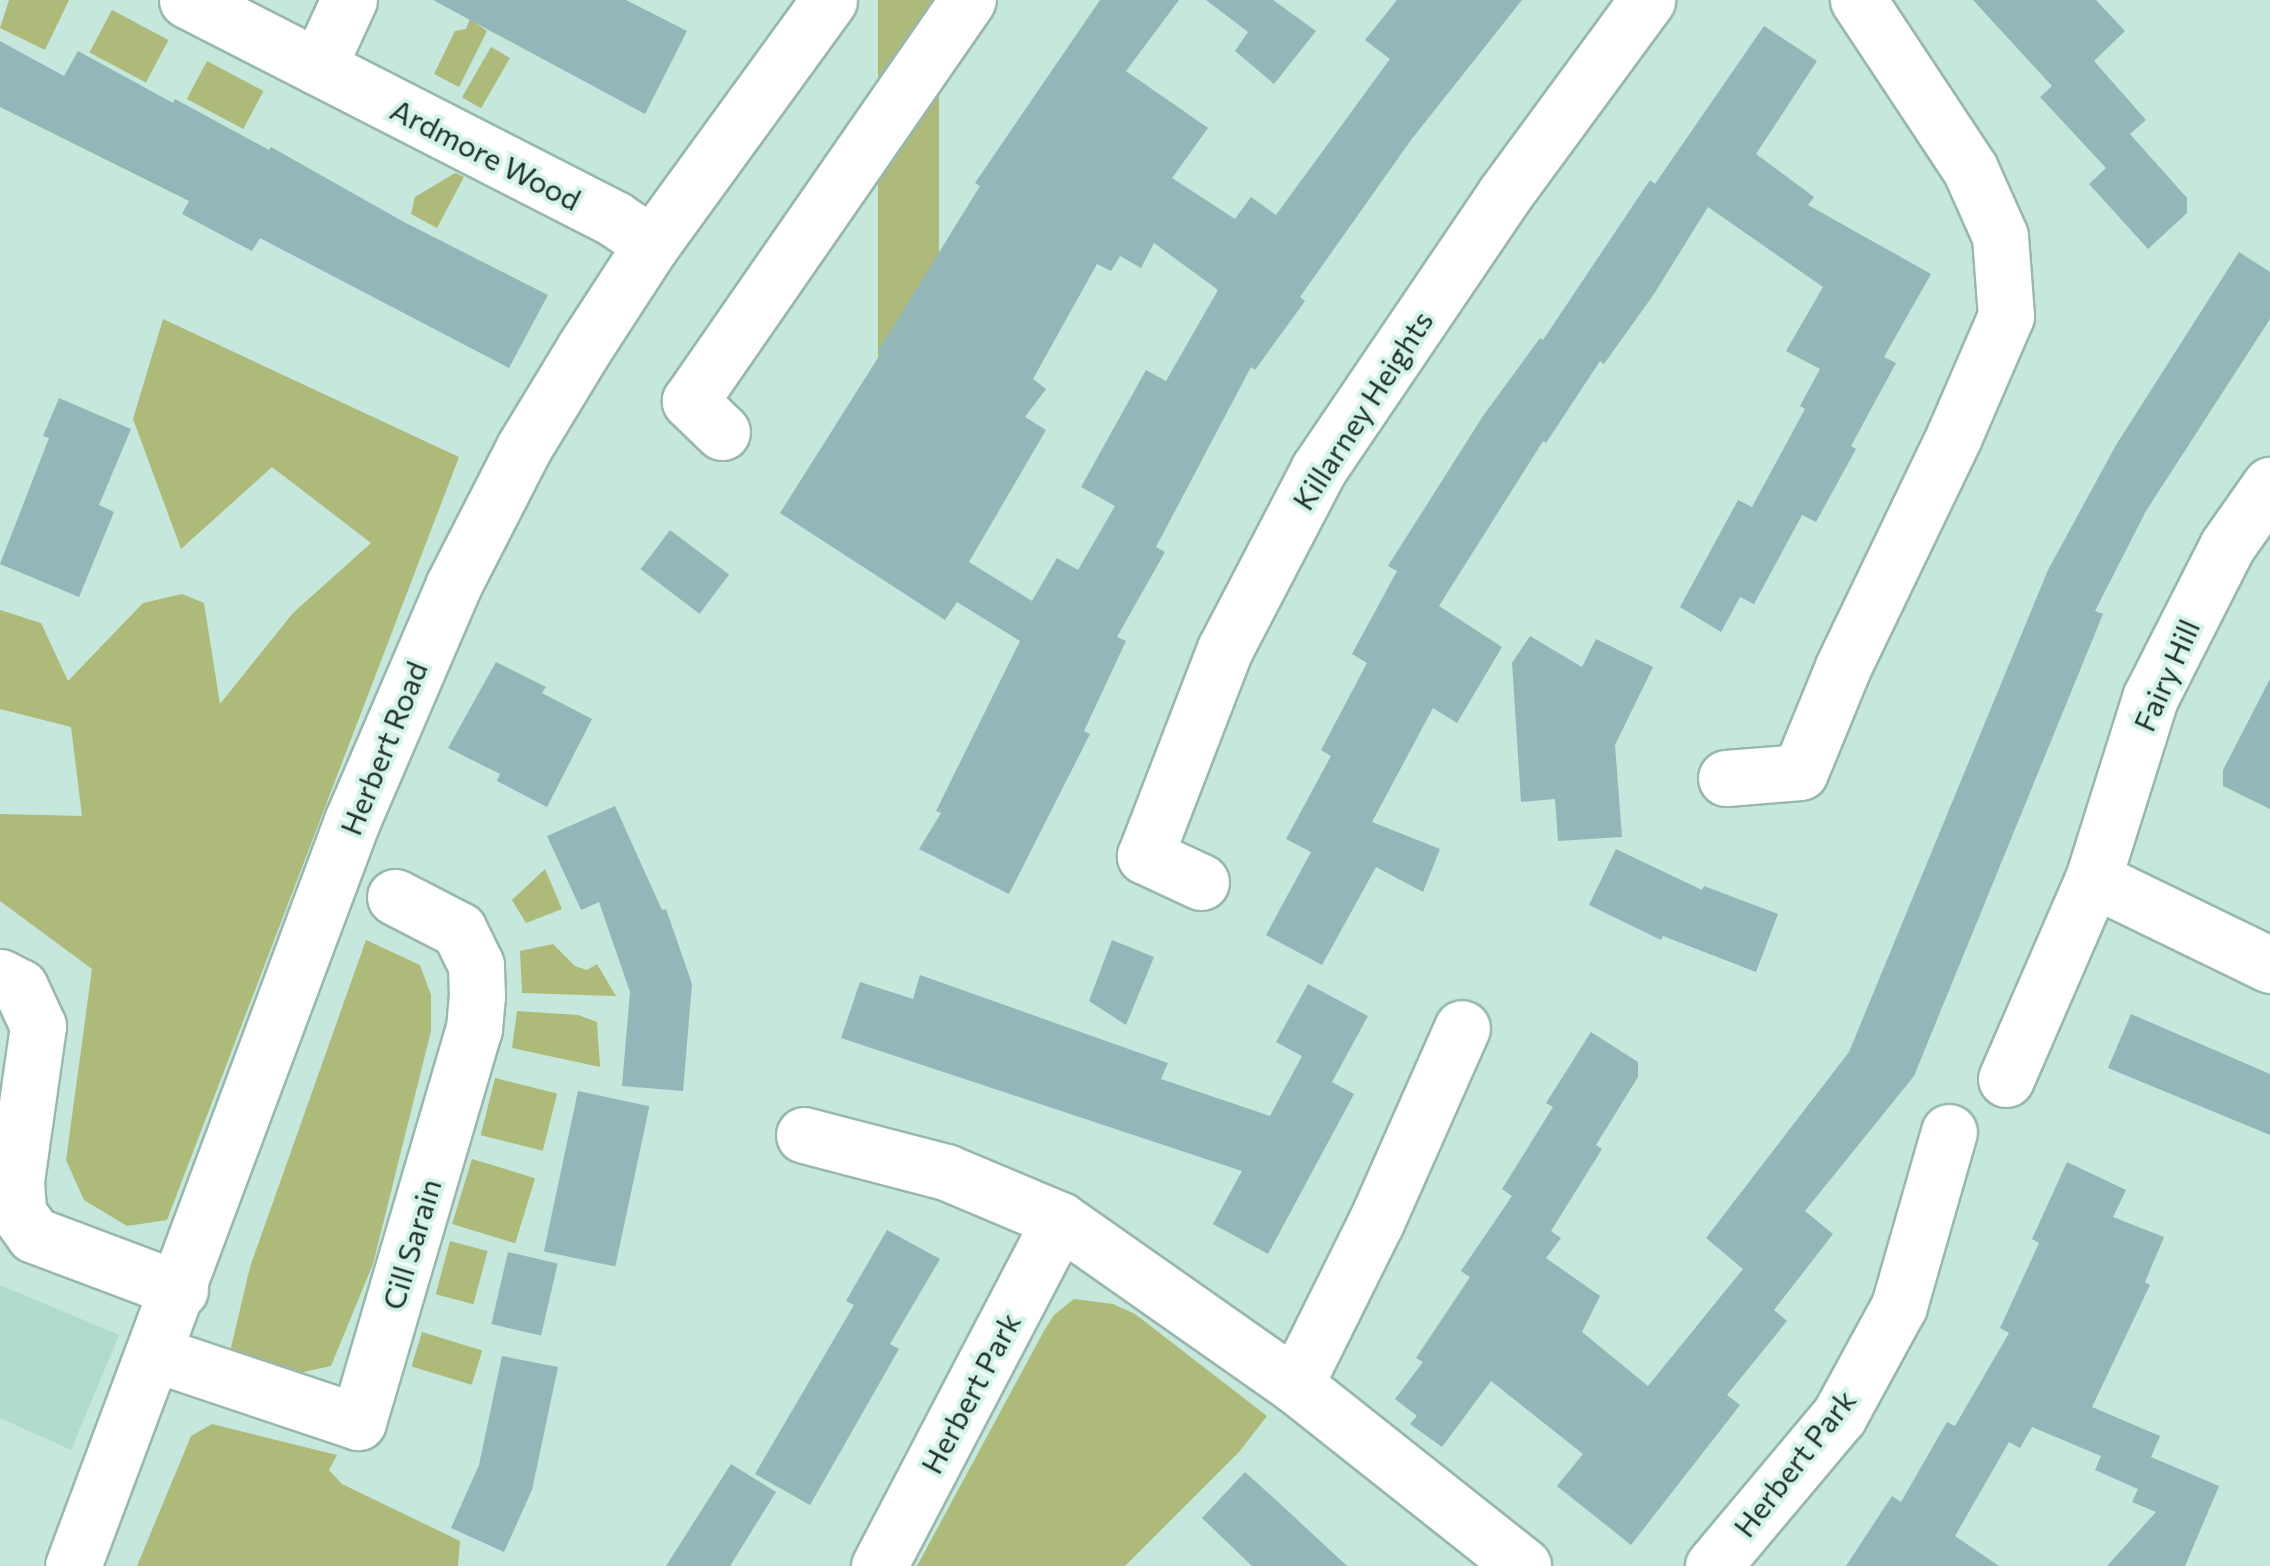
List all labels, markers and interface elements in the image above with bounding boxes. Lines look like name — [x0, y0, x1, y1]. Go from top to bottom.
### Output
street label: Ardmore Wood — [385, 91, 587, 217]
street label: Killarney Heights — [1284, 304, 1440, 516]
street label: Fairy Hill — [2125, 613, 2207, 737]
street label: Herbert Road — [332, 656, 434, 840]
street label: Cill Sarain — [374, 1174, 448, 1314]
street label: Herbert Park — [913, 1307, 1027, 1479]
street label: Herbert Park — [1725, 1382, 1863, 1544]

